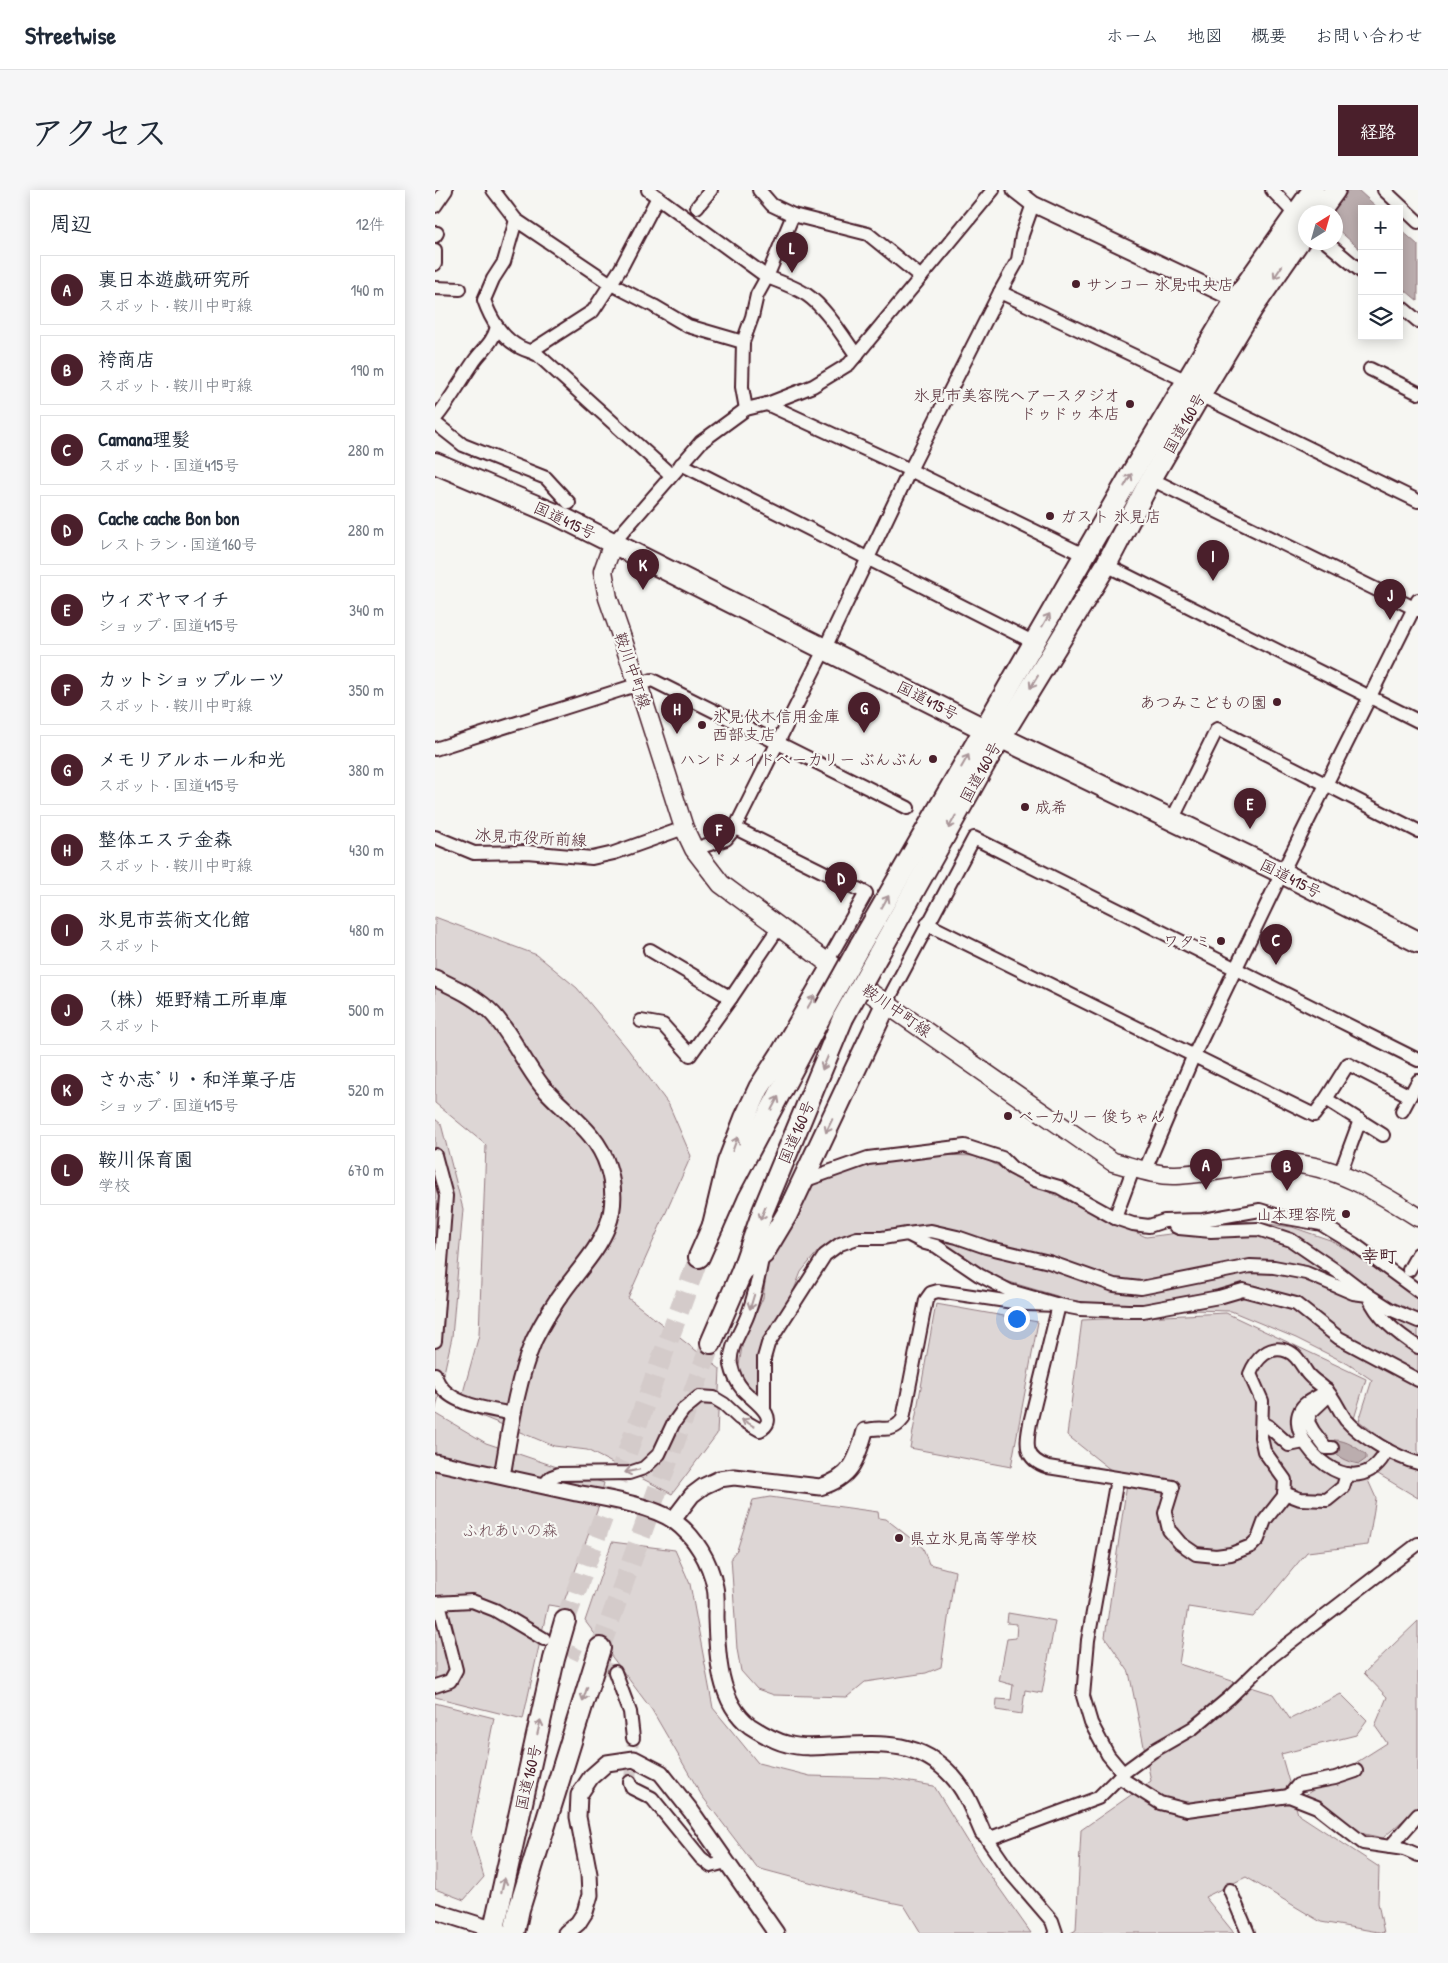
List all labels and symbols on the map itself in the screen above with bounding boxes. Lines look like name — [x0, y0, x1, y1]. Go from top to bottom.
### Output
north arrow — [1298, 205, 1343, 250]
pin: L — [776, 232, 808, 273]
one-way arrow — [1273, 264, 1283, 278]
place label: サンコー 氷見中央店 — [1086, 273, 1234, 295]
marker: サンコー 氷見中央店 — [1070, 278, 1082, 290]
place label: 氷見市美容院ヘアースタジオ ドゥドゥ 本店 — [913, 384, 1120, 424]
street label: 国道160号 — [1158, 388, 1210, 458]
marker: 氷見市美容院ヘアースタジオ ドゥドゥ 本店 — [1124, 398, 1136, 410]
one-way arrow — [1123, 473, 1133, 487]
street label: 国道415号 — [530, 496, 600, 544]
place label: ガスト 氷見店 — [1060, 505, 1161, 527]
marker: ガスト 氷見店 — [1044, 510, 1056, 522]
pin: I — [1197, 540, 1229, 581]
pin: K — [627, 549, 659, 590]
pin: J — [1374, 579, 1406, 620]
one-way arrow — [1041, 613, 1051, 628]
street label: 鞍川中町線 — [610, 629, 656, 711]
one-way arrow — [1029, 674, 1039, 688]
street label: 国道415号 — [893, 675, 963, 725]
place label: あつみこどもの園 — [1140, 691, 1267, 713]
pin: G — [848, 692, 880, 733]
pin: H — [661, 693, 693, 734]
marker: あつみこどもの園 — [1271, 696, 1283, 708]
place label: 氷見伏木信用金庫 西部支店 — [712, 705, 840, 745]
marker: 氷見伏木信用金庫 西部支店 — [696, 719, 708, 731]
street label: 国道160号 — [954, 737, 1006, 807]
place label: ハンドメイドベーカリー ぶんぶん — [680, 748, 923, 770]
marker: ハンドメイドベーカリー ぶんぶん — [927, 753, 939, 765]
one-way arrow — [960, 754, 970, 769]
pin: E — [1234, 788, 1266, 829]
place label: 成希 — [1035, 796, 1067, 818]
marker: 成希 — [1019, 801, 1031, 813]
pin: F — [703, 814, 735, 855]
one-way arrow — [947, 814, 956, 829]
street label: 冰見市役所前線 — [474, 823, 588, 851]
street label: 国道415号 — [1256, 853, 1326, 903]
pin: D — [825, 862, 857, 903]
one-way arrow — [880, 896, 890, 910]
pin: C — [1260, 924, 1292, 965]
place label: ワタミ — [1163, 930, 1211, 952]
marker: ワタミ — [1215, 935, 1227, 947]
street label: 鞍川中町線 — [858, 978, 936, 1042]
one-way arrow — [807, 995, 817, 1009]
one-way arrow — [819, 1055, 829, 1070]
one-way arrow — [770, 1097, 780, 1111]
street label: 国道160号 — [773, 1097, 819, 1167]
place label: ベーカリー 俊ちゃん — [1018, 1105, 1166, 1127]
marker: ベーカリー 俊ちゃん — [1002, 1110, 1014, 1122]
one-way arrow — [824, 1118, 833, 1133]
one-way arrow — [731, 1137, 740, 1153]
pin: A — [1190, 1149, 1222, 1190]
pin: B — [1271, 1150, 1303, 1191]
place label: 山本理容院 — [1256, 1203, 1336, 1225]
one-way arrow — [757, 1205, 767, 1220]
marker: 山本理容院 — [1340, 1208, 1352, 1220]
district label: 幸町 — [1361, 1243, 1397, 1268]
one-way arrow — [747, 1293, 757, 1309]
your location — [1004, 1306, 1030, 1332]
one-way arrow — [742, 1418, 756, 1428]
one-way arrow — [624, 1467, 640, 1477]
park label: ふれあいの森 — [462, 1519, 558, 1541]
place label: 県立氷見高等学校 — [909, 1527, 1037, 1549]
marker: 県立氷見高等学校 — [893, 1532, 905, 1544]
one-way arrow — [580, 1686, 589, 1701]
one-way arrow — [535, 1719, 544, 1735]
street label: 国道160号 — [510, 1742, 546, 1812]
one-way arrow — [499, 1878, 508, 1894]

